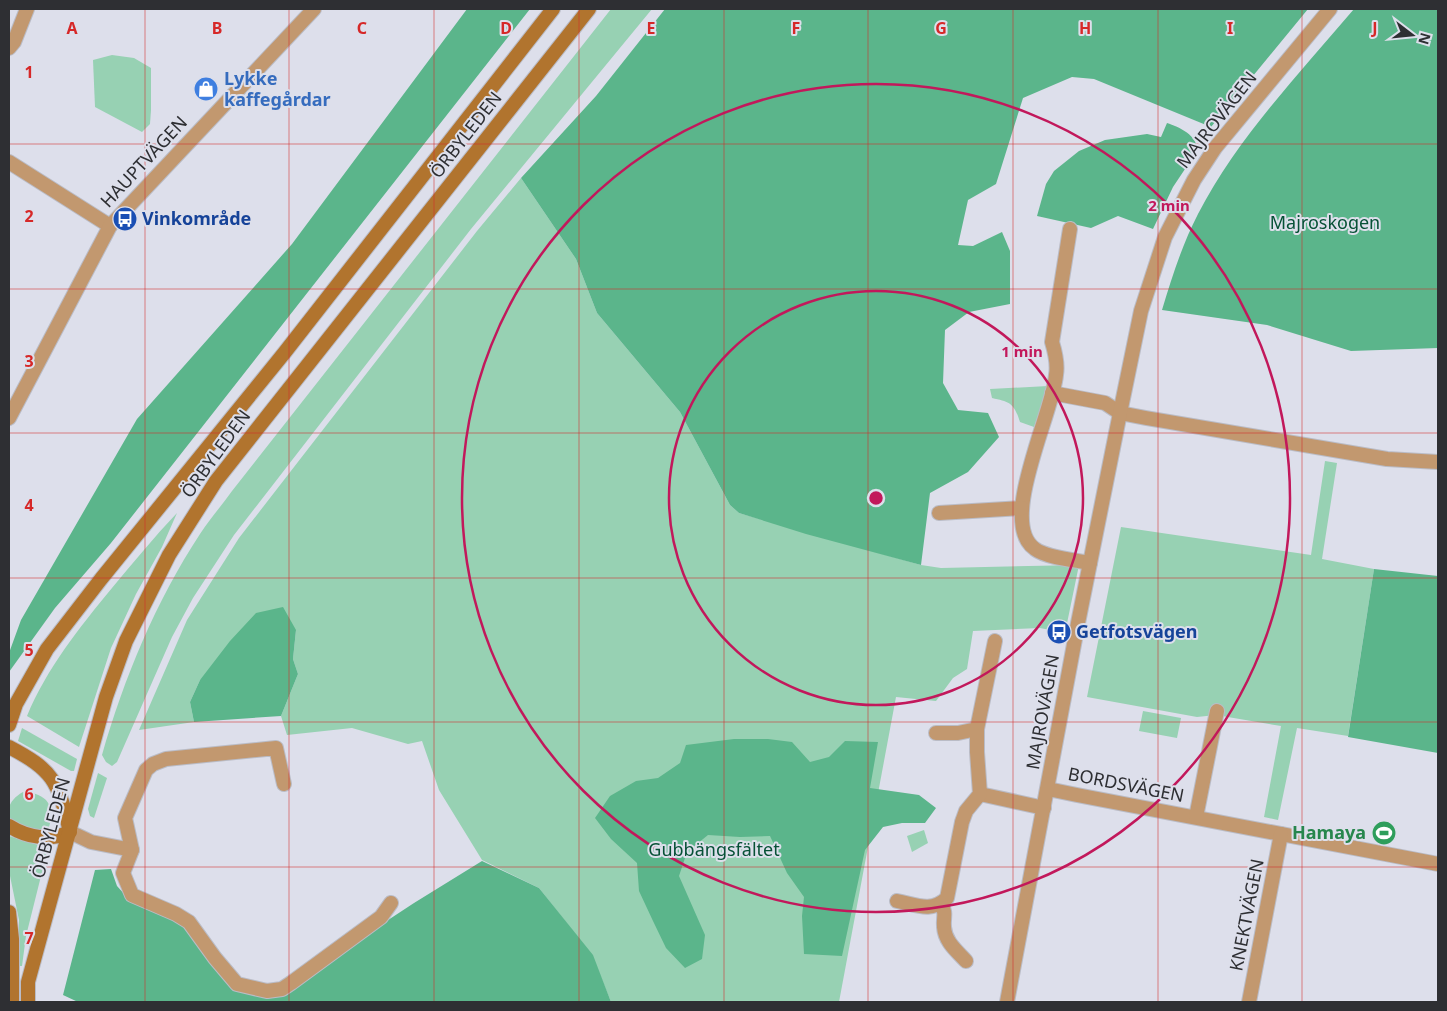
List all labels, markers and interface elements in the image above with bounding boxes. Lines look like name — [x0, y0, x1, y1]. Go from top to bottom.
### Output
north arrow — [1387, 10, 1437, 60]
text: A — [66, 17, 78, 39]
text: B — [212, 17, 222, 39]
text: C — [357, 17, 367, 39]
text: D — [500, 17, 512, 39]
text: E — [647, 17, 656, 39]
text: F — [792, 17, 800, 39]
text: G — [935, 17, 947, 39]
text: H — [1079, 17, 1091, 39]
text: I — [1227, 17, 1233, 39]
text: J — [1370, 17, 1378, 39]
text: N — [1414, 31, 1436, 47]
text: 1 — [24, 61, 34, 83]
place label: Lykke kaffegårdar — [224, 66, 331, 111]
street label: MAJROVÄGEN — [1171, 66, 1262, 173]
shop icon: Lykke kaffegårdar — [193, 76, 219, 102]
street label: ÖRBYLEDEN — [424, 86, 507, 183]
street label: HAUPTVÄGEN — [95, 110, 192, 212]
text: 2 min — [1148, 195, 1190, 215]
text: 2 — [24, 205, 34, 227]
bus stop icon: Vinkområde — [112, 206, 138, 232]
place label: Vinkområde — [142, 206, 251, 230]
park label: Majroskogen — [1270, 210, 1380, 234]
text: 1 min — [1001, 341, 1043, 361]
text: 3 — [24, 350, 34, 372]
street label: ÖRBYLEDEN — [175, 405, 255, 502]
centre of rings — [867, 489, 885, 507]
text: 4 — [24, 494, 34, 516]
bus stop icon: Getfotsvägen — [1046, 619, 1072, 645]
place label: Getfotsvägen — [1076, 619, 1198, 643]
text: 5 — [24, 639, 34, 661]
street label: MAJROVÄGEN — [1020, 652, 1064, 771]
street label: BORDSVÄGEN — [1066, 761, 1186, 807]
street label: ÖRBYLEDEN — [25, 775, 75, 881]
text: 6 — [24, 783, 34, 805]
place label: Hamaya — [1292, 820, 1366, 844]
sports icon: Hamaya — [1371, 820, 1397, 846]
park label: Gubbängsfältet — [648, 837, 780, 861]
street label: KNEKTVÄGEN — [1223, 857, 1269, 973]
text: 7 — [24, 927, 34, 949]

